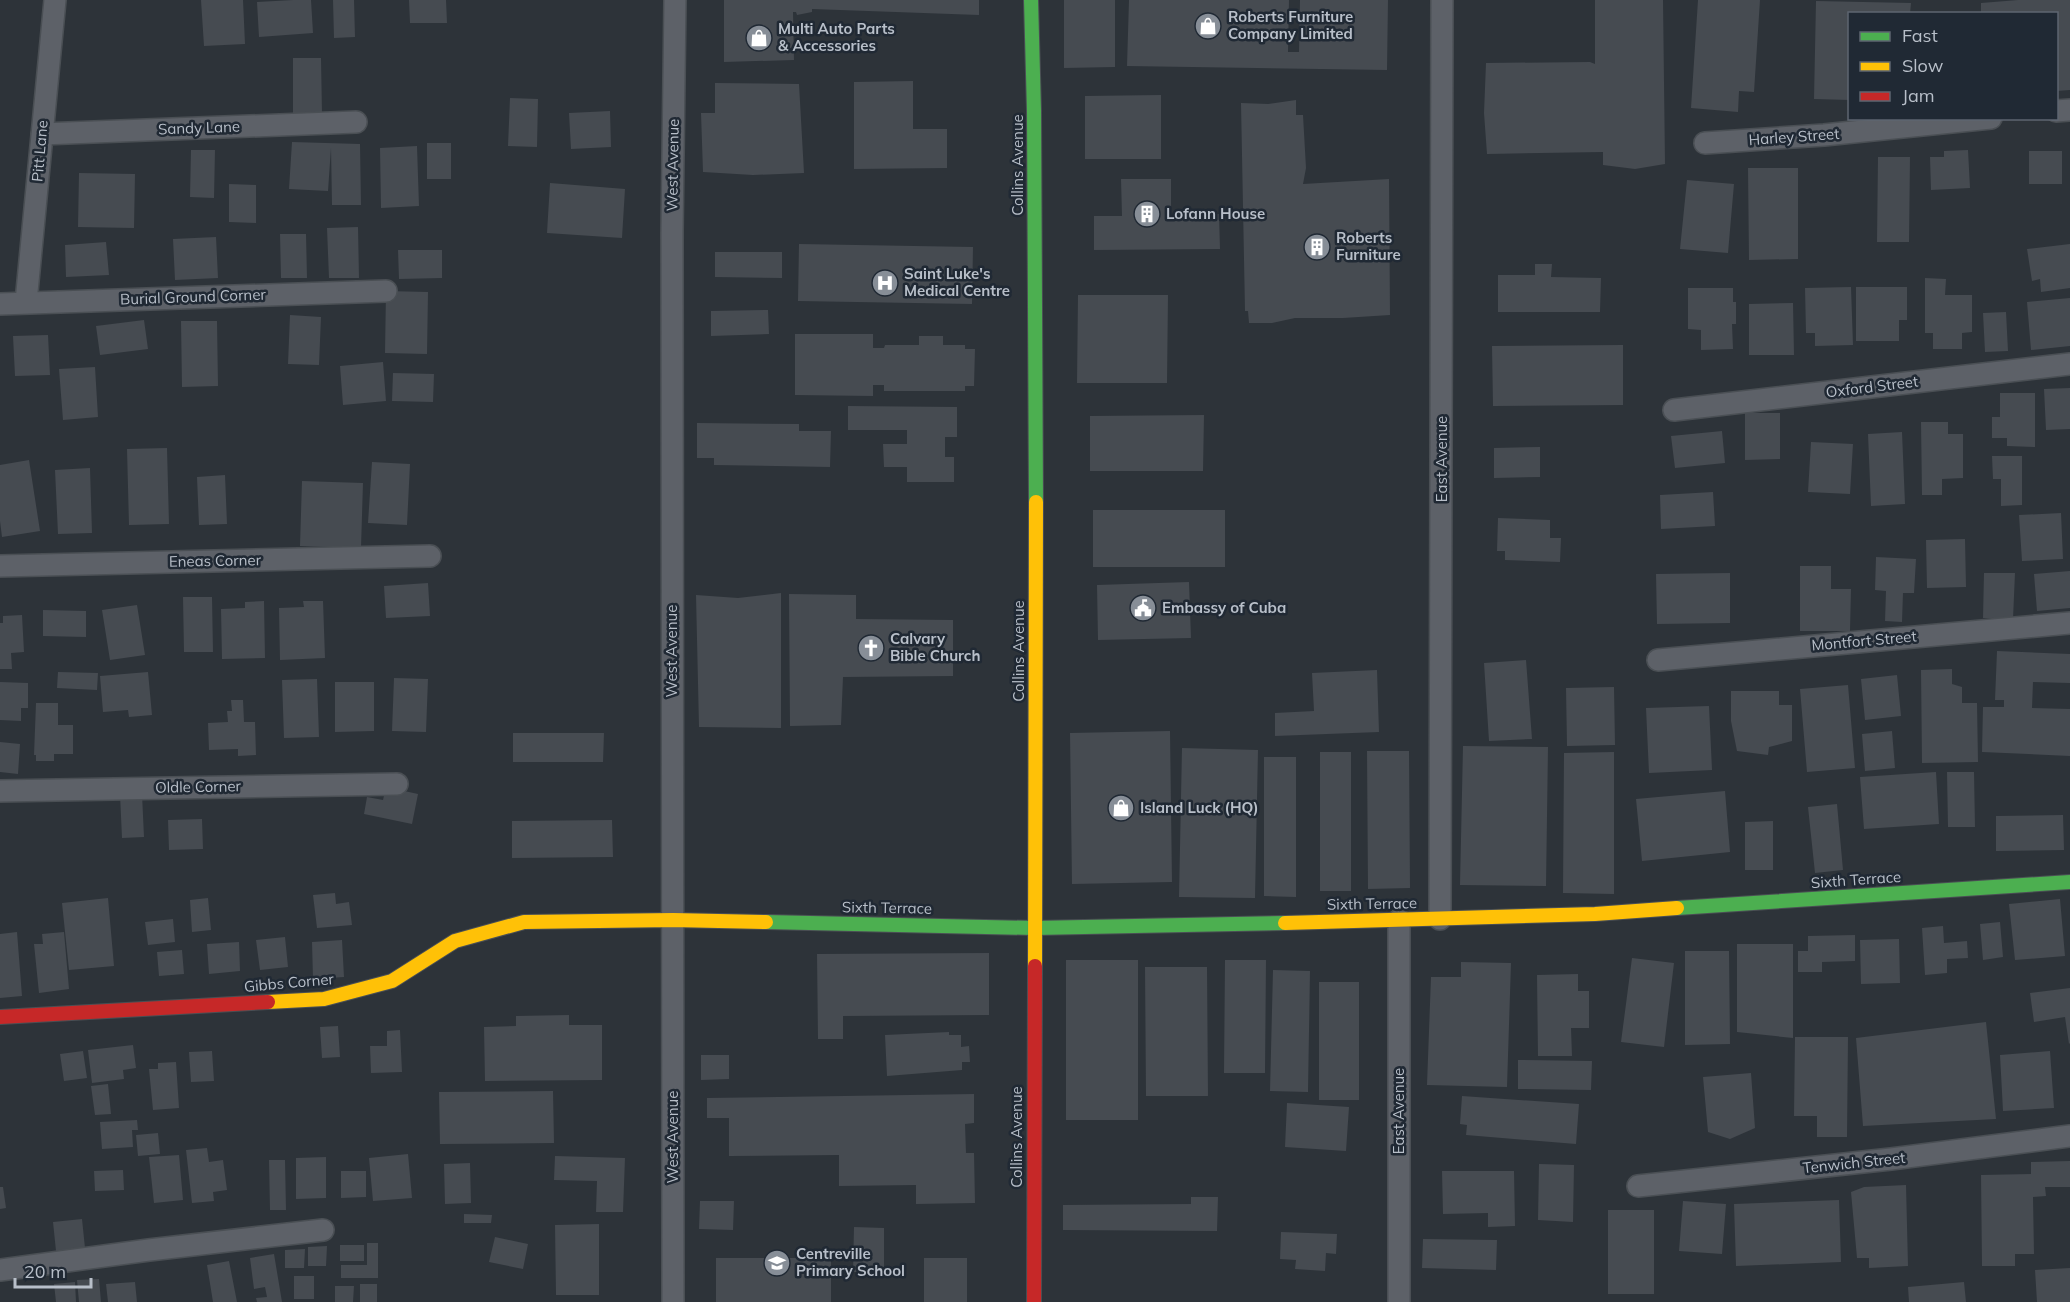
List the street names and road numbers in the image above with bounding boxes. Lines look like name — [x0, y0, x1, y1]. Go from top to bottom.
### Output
street label: Collins Avenue — [1008, 114, 1027, 216]
street label: Sandy Lane — [158, 117, 240, 138]
street label: West Avenue — [662, 118, 683, 212]
street label: Pitt Lane — [27, 119, 52, 183]
street label: Harley Street — [1748, 124, 1840, 149]
street label: Burial Ground Corner — [120, 284, 267, 309]
street label: Oxford Street — [1825, 371, 1919, 402]
street label: East Avenue — [1432, 416, 1451, 502]
street label: Eneas Corner — [169, 550, 262, 571]
street label: Collins Avenue — [1009, 600, 1028, 702]
street label: West Avenue — [662, 605, 681, 697]
street label: Montfort Street — [1811, 626, 1917, 655]
street label: Oldle Corner — [155, 776, 242, 797]
street label: Sixth Terrace — [1810, 867, 1902, 892]
street label: Sixth Terrace — [1327, 893, 1417, 914]
street label: Sixth Terrace — [842, 897, 932, 918]
street label: Gibbs Corner — [243, 969, 335, 996]
street label: East Avenue — [1389, 1068, 1408, 1154]
street label: Collins Avenue — [1007, 1086, 1026, 1188]
street label: West Avenue — [663, 1091, 682, 1183]
street label: Tenwich Street — [1802, 1148, 1906, 1177]

